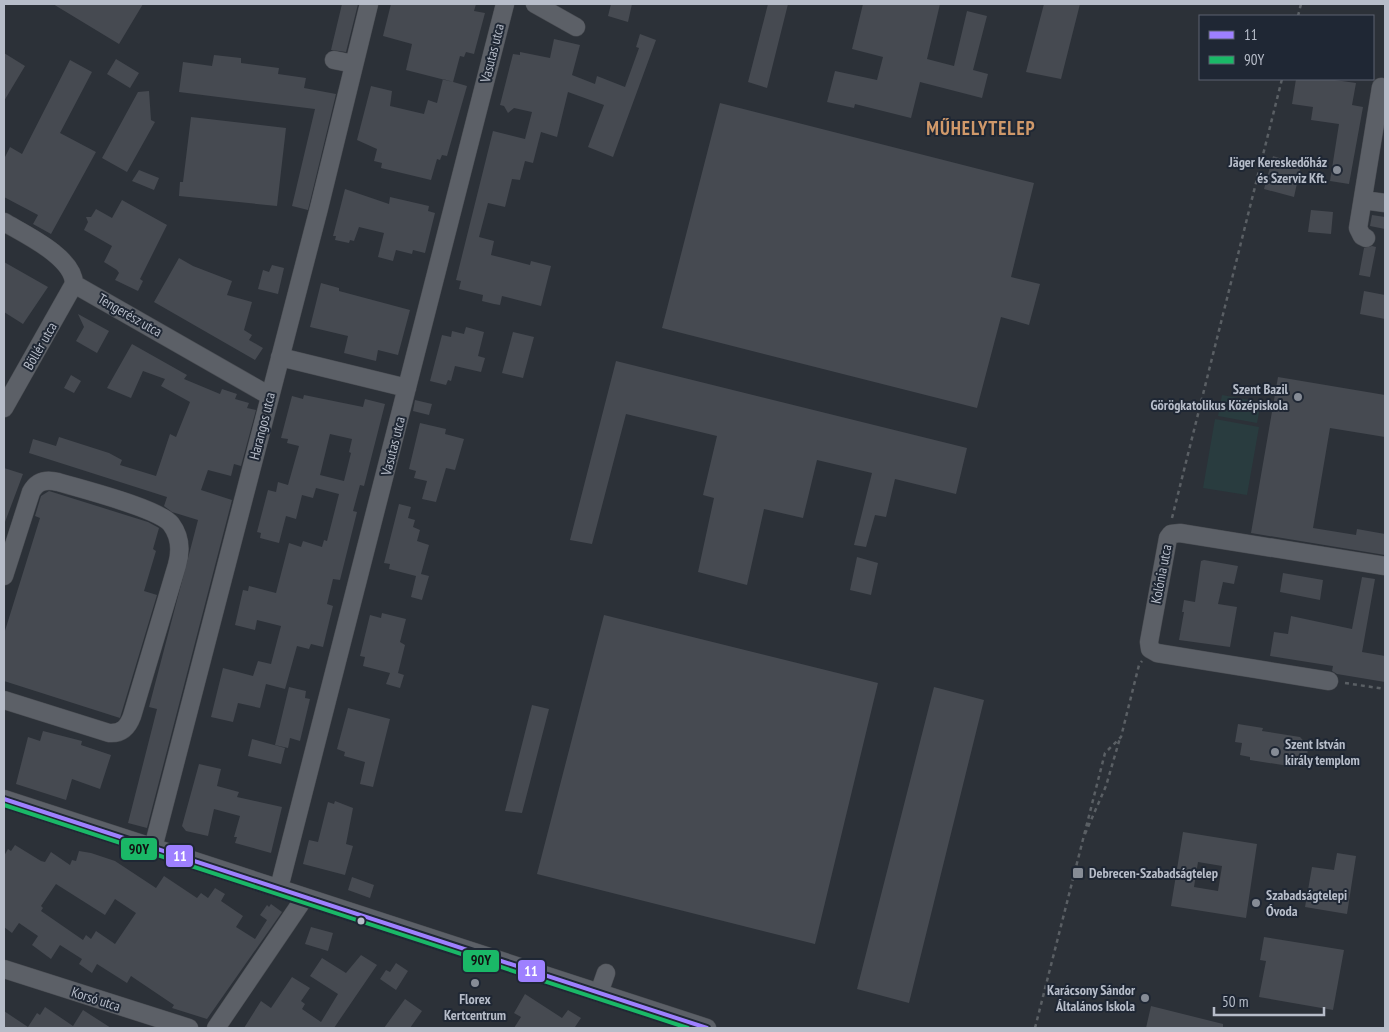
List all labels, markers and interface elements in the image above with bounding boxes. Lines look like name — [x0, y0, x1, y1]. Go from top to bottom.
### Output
legend — [1199, 15, 1374, 80]
street label: Vasutas utca — [476, 22, 508, 85]
text: 11 — [1244, 25, 1258, 44]
text: 90Y — [1244, 50, 1265, 69]
district label: MŰHELYTELEP — [926, 116, 1036, 140]
place label: Jäger Kereskedőház és Szerviz Kft. — [1228, 153, 1327, 187]
marker: Jäger Kereskedőház és Szerviz Kft. — [1331, 164, 1343, 176]
street label: Tengerész utca — [95, 289, 165, 341]
street label: Böllér utca — [19, 319, 61, 373]
place label: Szent Bazil Görögkatolikus Középiskola — [1151, 380, 1289, 414]
street label: Harangos utca — [245, 390, 279, 462]
marker: Szent Bazil Görögkatolikus Középiskola — [1292, 391, 1304, 403]
street label: Vasutas utca — [377, 415, 409, 478]
street label: Kolónia utca — [1146, 543, 1176, 605]
place label: Szent István király templom — [1285, 735, 1360, 769]
marker: Szent István király templom — [1269, 746, 1281, 758]
line badge: 90Y — [120, 837, 158, 861]
text: 90Y — [129, 840, 149, 858]
line badge: 11 — [165, 844, 194, 868]
text: 11 — [173, 847, 187, 865]
place label: Debrecen-Szabadságtelep — [1089, 864, 1218, 882]
marker: Debrecen-Szabadságtelep — [1071, 866, 1085, 880]
place label: Szabadságtelepi Óvoda — [1266, 886, 1347, 920]
marker: Szabadságtelepi Óvoda — [1250, 897, 1262, 909]
unlabelled marker — [356, 916, 366, 926]
line badge: 90Y — [462, 949, 500, 973]
text: 90Y — [471, 951, 491, 969]
line badge: 11 — [517, 959, 546, 983]
text: 11 — [524, 962, 538, 980]
marker: Florex Kertcentrum — [469, 977, 481, 989]
place label: Karácsony Sándor Általános Iskola — [1047, 981, 1136, 1015]
street label: Korsó utca — [69, 983, 123, 1015]
scale bar — [1214, 984, 1324, 1016]
place label: Florex Kertcentrum — [444, 990, 506, 1024]
marker: Karácsony Sándor Általános Iskola — [1139, 992, 1151, 1004]
text: 50 m — [1222, 992, 1248, 1011]

